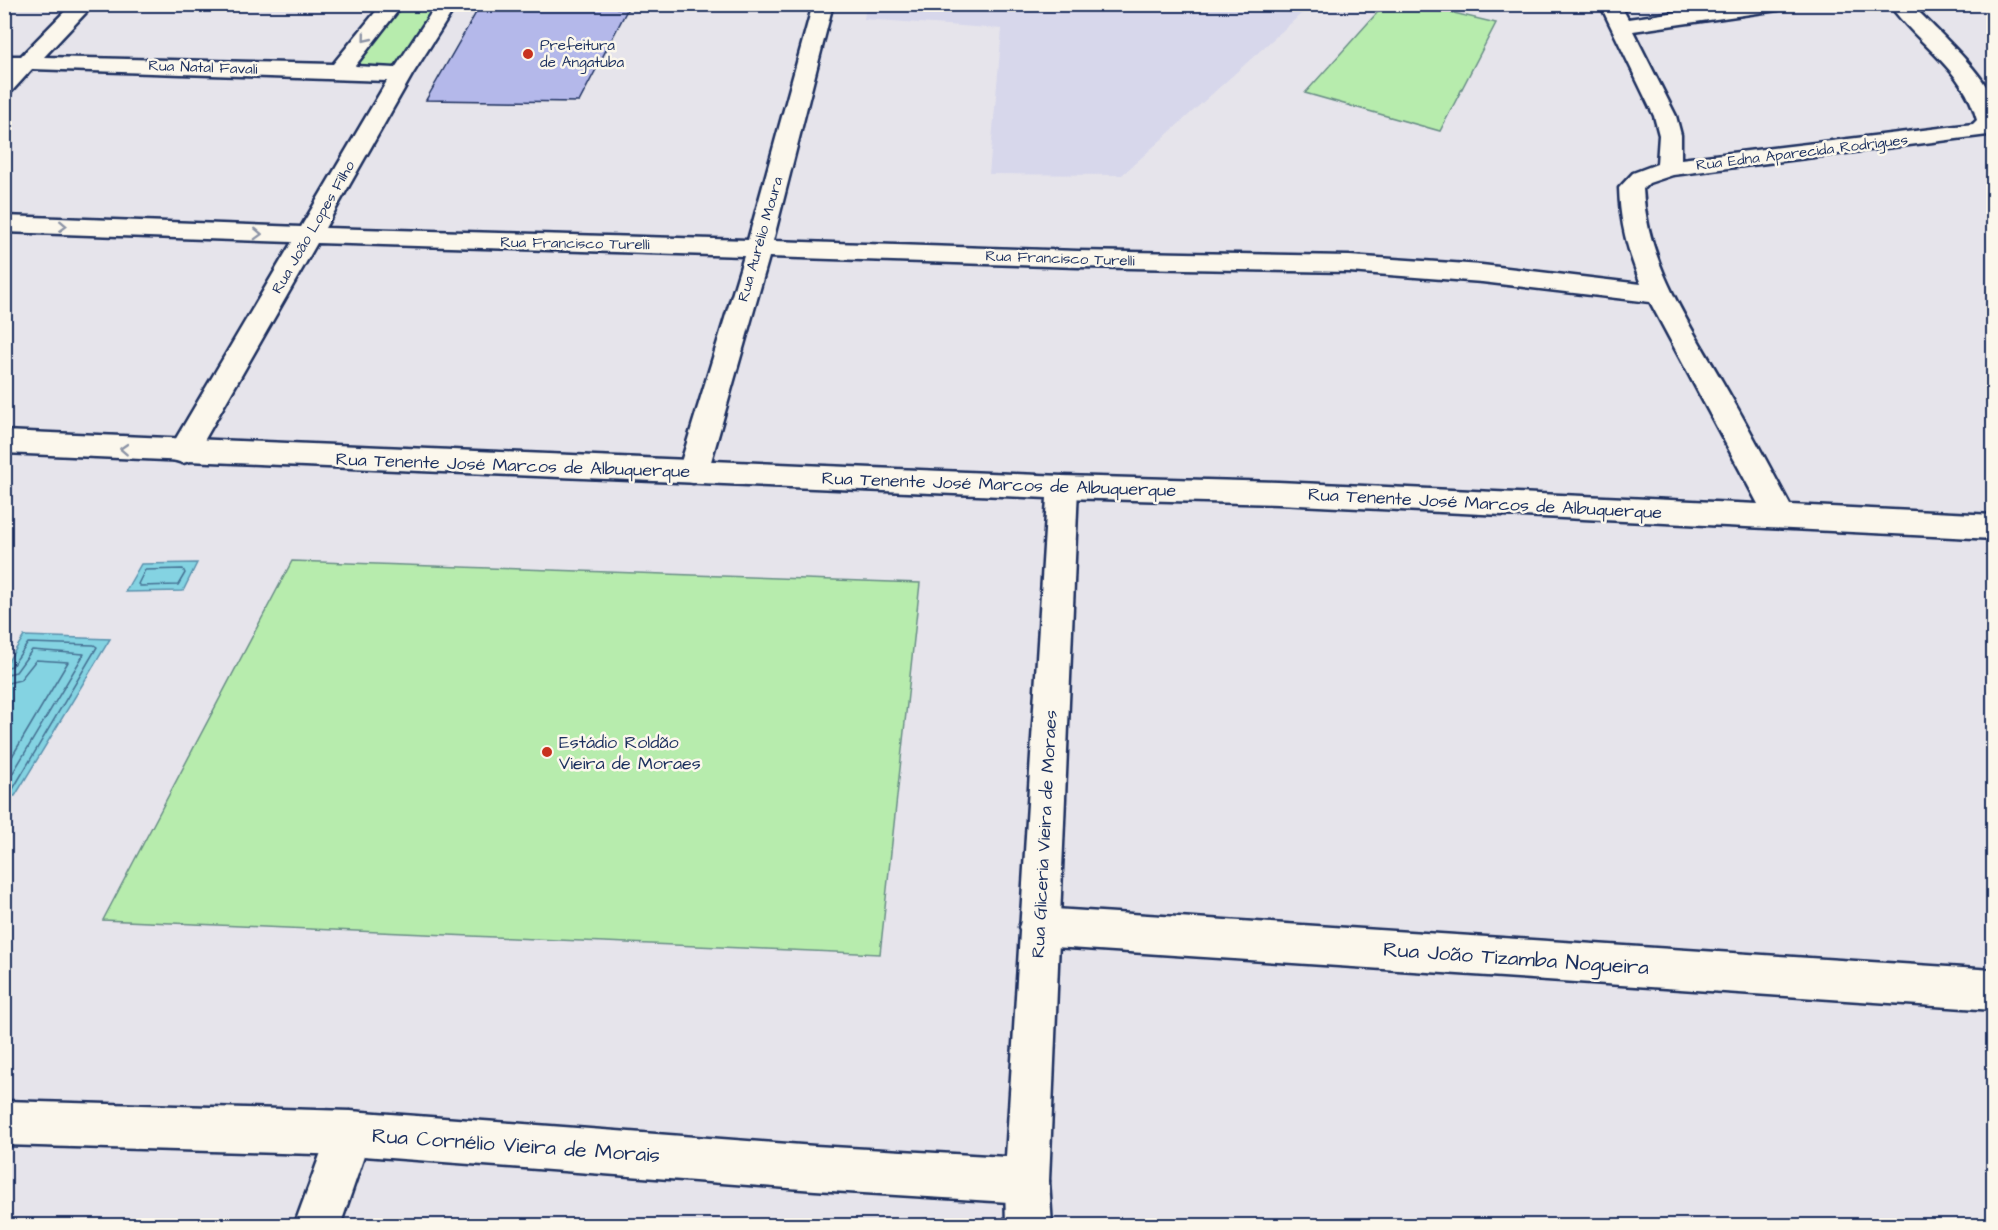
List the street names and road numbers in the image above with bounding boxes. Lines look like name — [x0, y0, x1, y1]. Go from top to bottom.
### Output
street label: Rua Natal Favali — [148, 55, 259, 80]
street label: Rua Edna Aparecida Rodrigues — [1695, 129, 1910, 177]
street label: Rua João Lopes Filho — [267, 157, 360, 297]
street label: Rua Aurélio Moura — [733, 174, 788, 304]
street label: Rua Francisco Turelli — [500, 232, 651, 255]
street label: Rua Francisco Turelli — [985, 245, 1136, 272]
street label: Rua Tenente José Marcos de Albuquerque — [335, 447, 691, 484]
street label: Rua Tenente José Marcos de Albuquerque — [821, 466, 1177, 503]
street label: Rua Tenente José Marcos de Albuquerque — [1307, 482, 1663, 525]
street label: Rua Gliceria Vieira de Moraes — [1026, 709, 1063, 959]
street label: Rua João Tizamba Nogueira — [1382, 935, 1650, 984]
street label: Rua Cornélio Vieira de Morais — [371, 1121, 661, 1170]

